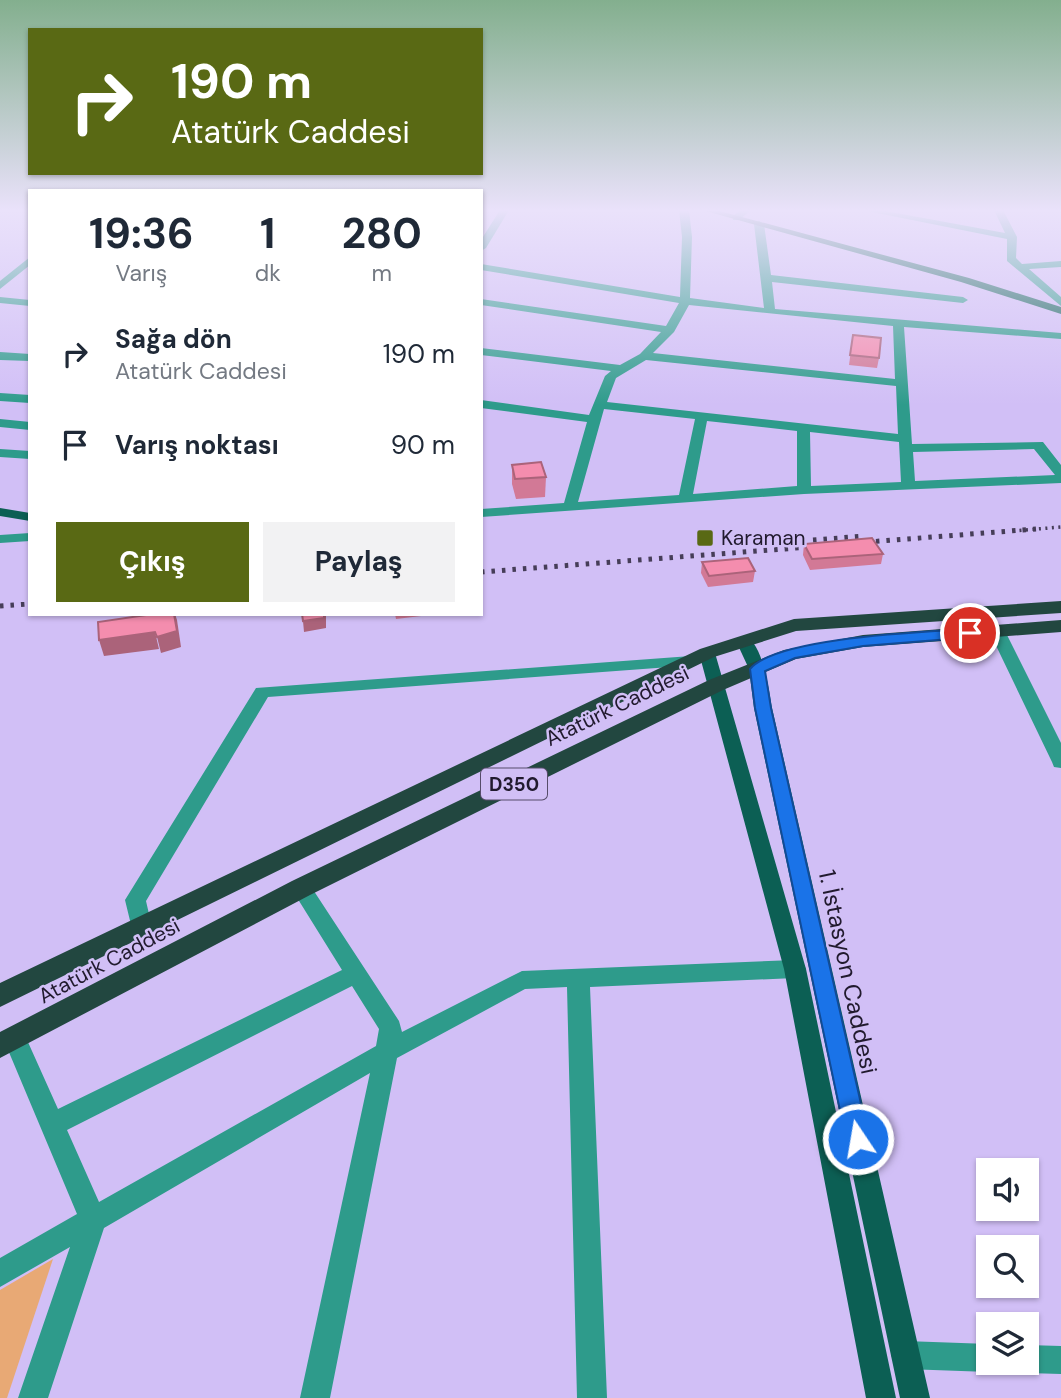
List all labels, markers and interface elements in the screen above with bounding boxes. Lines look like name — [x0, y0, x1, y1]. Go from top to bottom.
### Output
text: 190 m — [171, 49, 312, 113]
icon: right — [56, 56, 147, 147]
text: Atatürk Caddesi — [171, 111, 410, 153]
text: 19:36 — [89, 206, 194, 261]
text: 1 — [260, 206, 275, 261]
text: 280 — [342, 206, 422, 261]
text: Varış — [115, 258, 167, 288]
text: dk — [255, 258, 281, 288]
text: m — [372, 258, 392, 288]
text: Sağa dön — [115, 322, 232, 356]
icon: right — [56, 335, 94, 373]
text: 190 m — [383, 337, 455, 371]
text: Atatürk Caddesi — [115, 356, 287, 386]
icon: arrive — [56, 426, 94, 464]
text: Varış noktası — [115, 428, 279, 462]
text: 90 m — [391, 428, 455, 462]
button: Çıkış — [56, 522, 249, 602]
button: Paylaş — [263, 522, 455, 602]
place label: Karaman — [721, 524, 806, 552]
marker: Karaman — [695, 528, 715, 548]
pin — [940, 603, 1000, 663]
icon: arrive — [951, 614, 989, 652]
street label: Atatürk Caddesi — [540, 659, 694, 753]
road number: D350 — [481, 768, 547, 800]
street label: 1. İstasyon Caddesi — [812, 867, 885, 1077]
street label: Atatürk Caddesi — [33, 912, 185, 1010]
position arrow — [821, 1102, 895, 1176]
map controls — [976, 1158, 1039, 1375]
button: sound — [976, 1158, 1039, 1221]
button: search — [976, 1235, 1039, 1298]
button: layers — [976, 1312, 1039, 1375]

